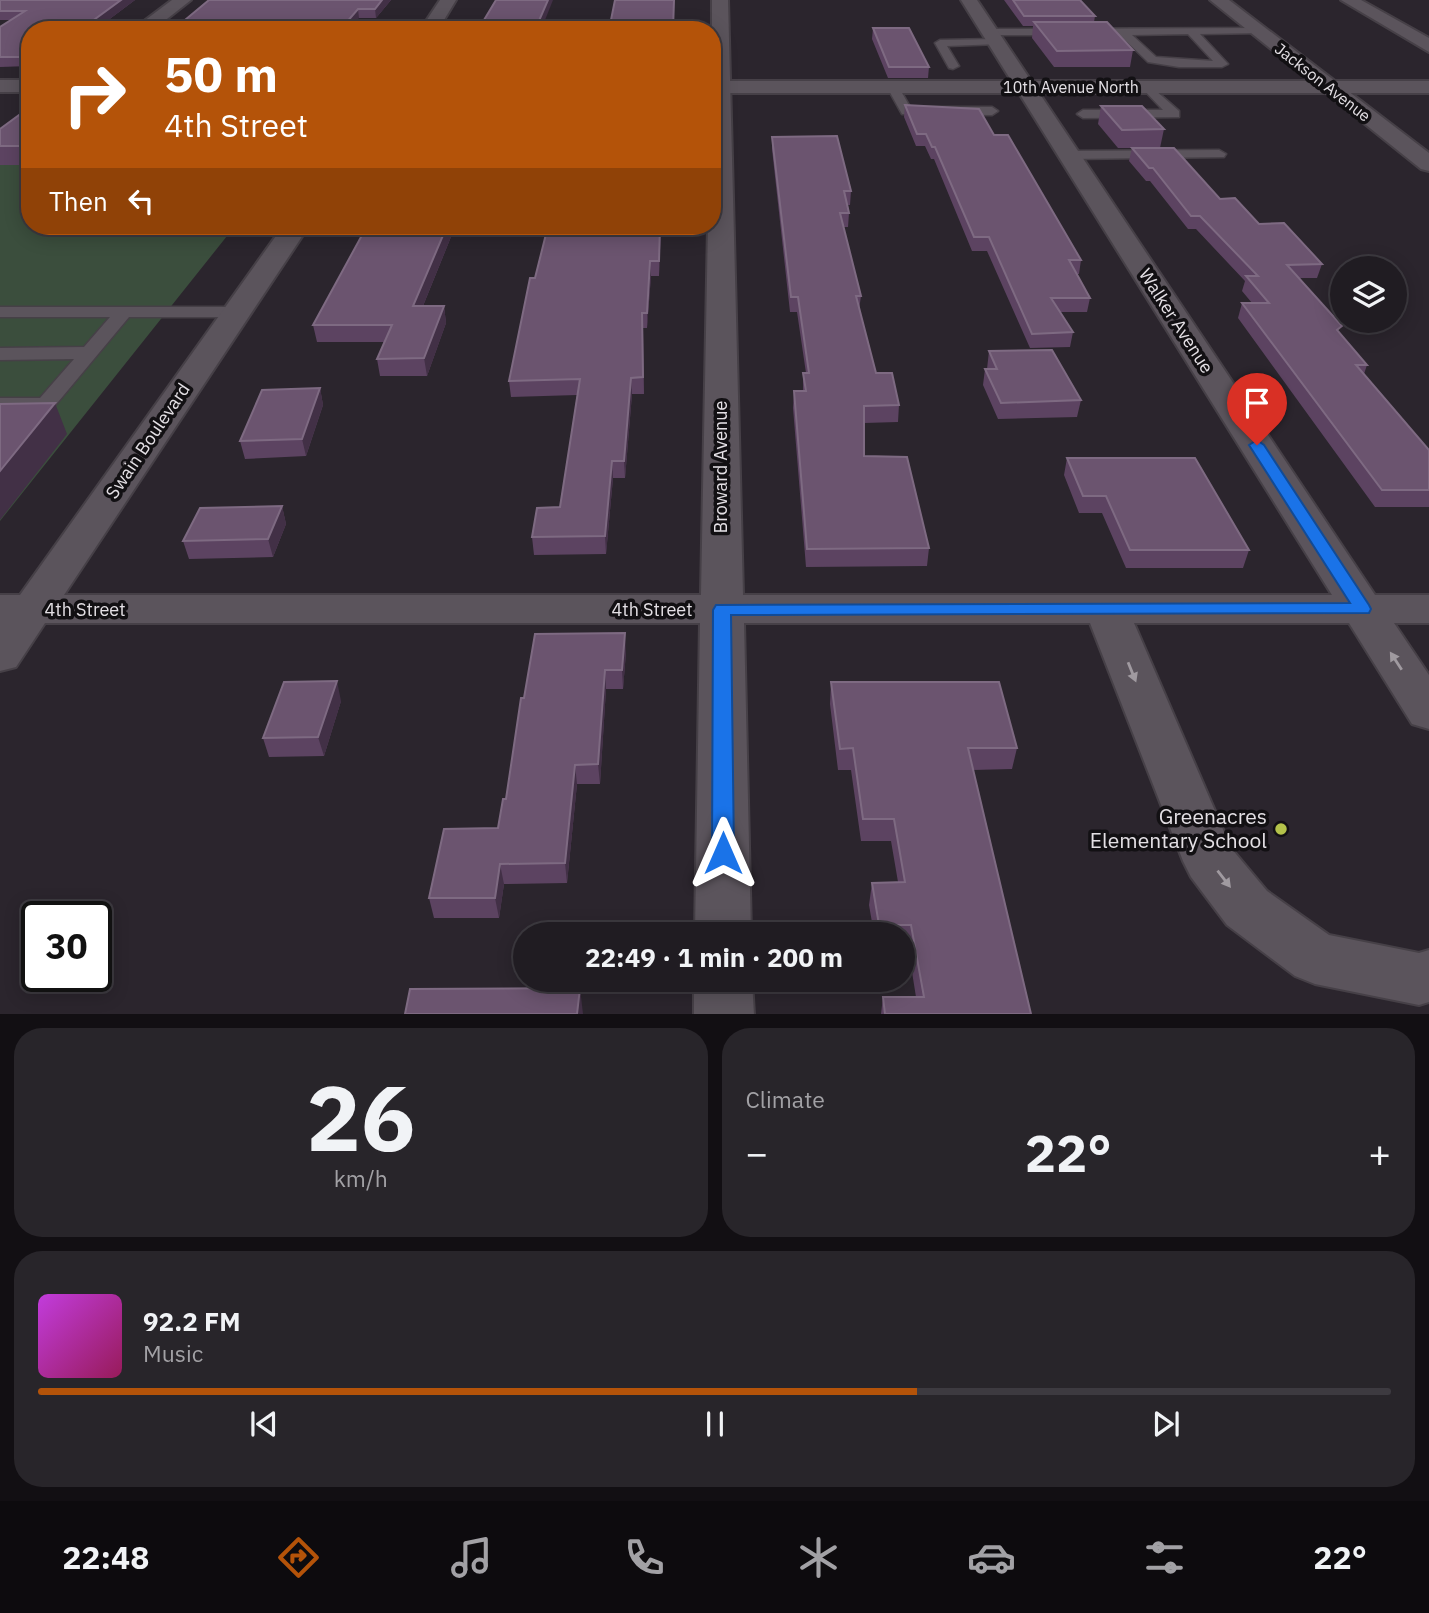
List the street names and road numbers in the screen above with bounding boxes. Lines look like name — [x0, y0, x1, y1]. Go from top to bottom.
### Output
street label: Jackson Avenue — [1271, 38, 1375, 126]
street label: 10th Avenue North — [1003, 77, 1139, 97]
street label: Walker Avenue — [1134, 264, 1219, 378]
street label: Swain Boulevard — [100, 378, 195, 503]
street label: Broward Avenue — [709, 400, 732, 533]
street label: 4th Street — [45, 598, 125, 621]
street label: 4th Street — [612, 598, 692, 621]

